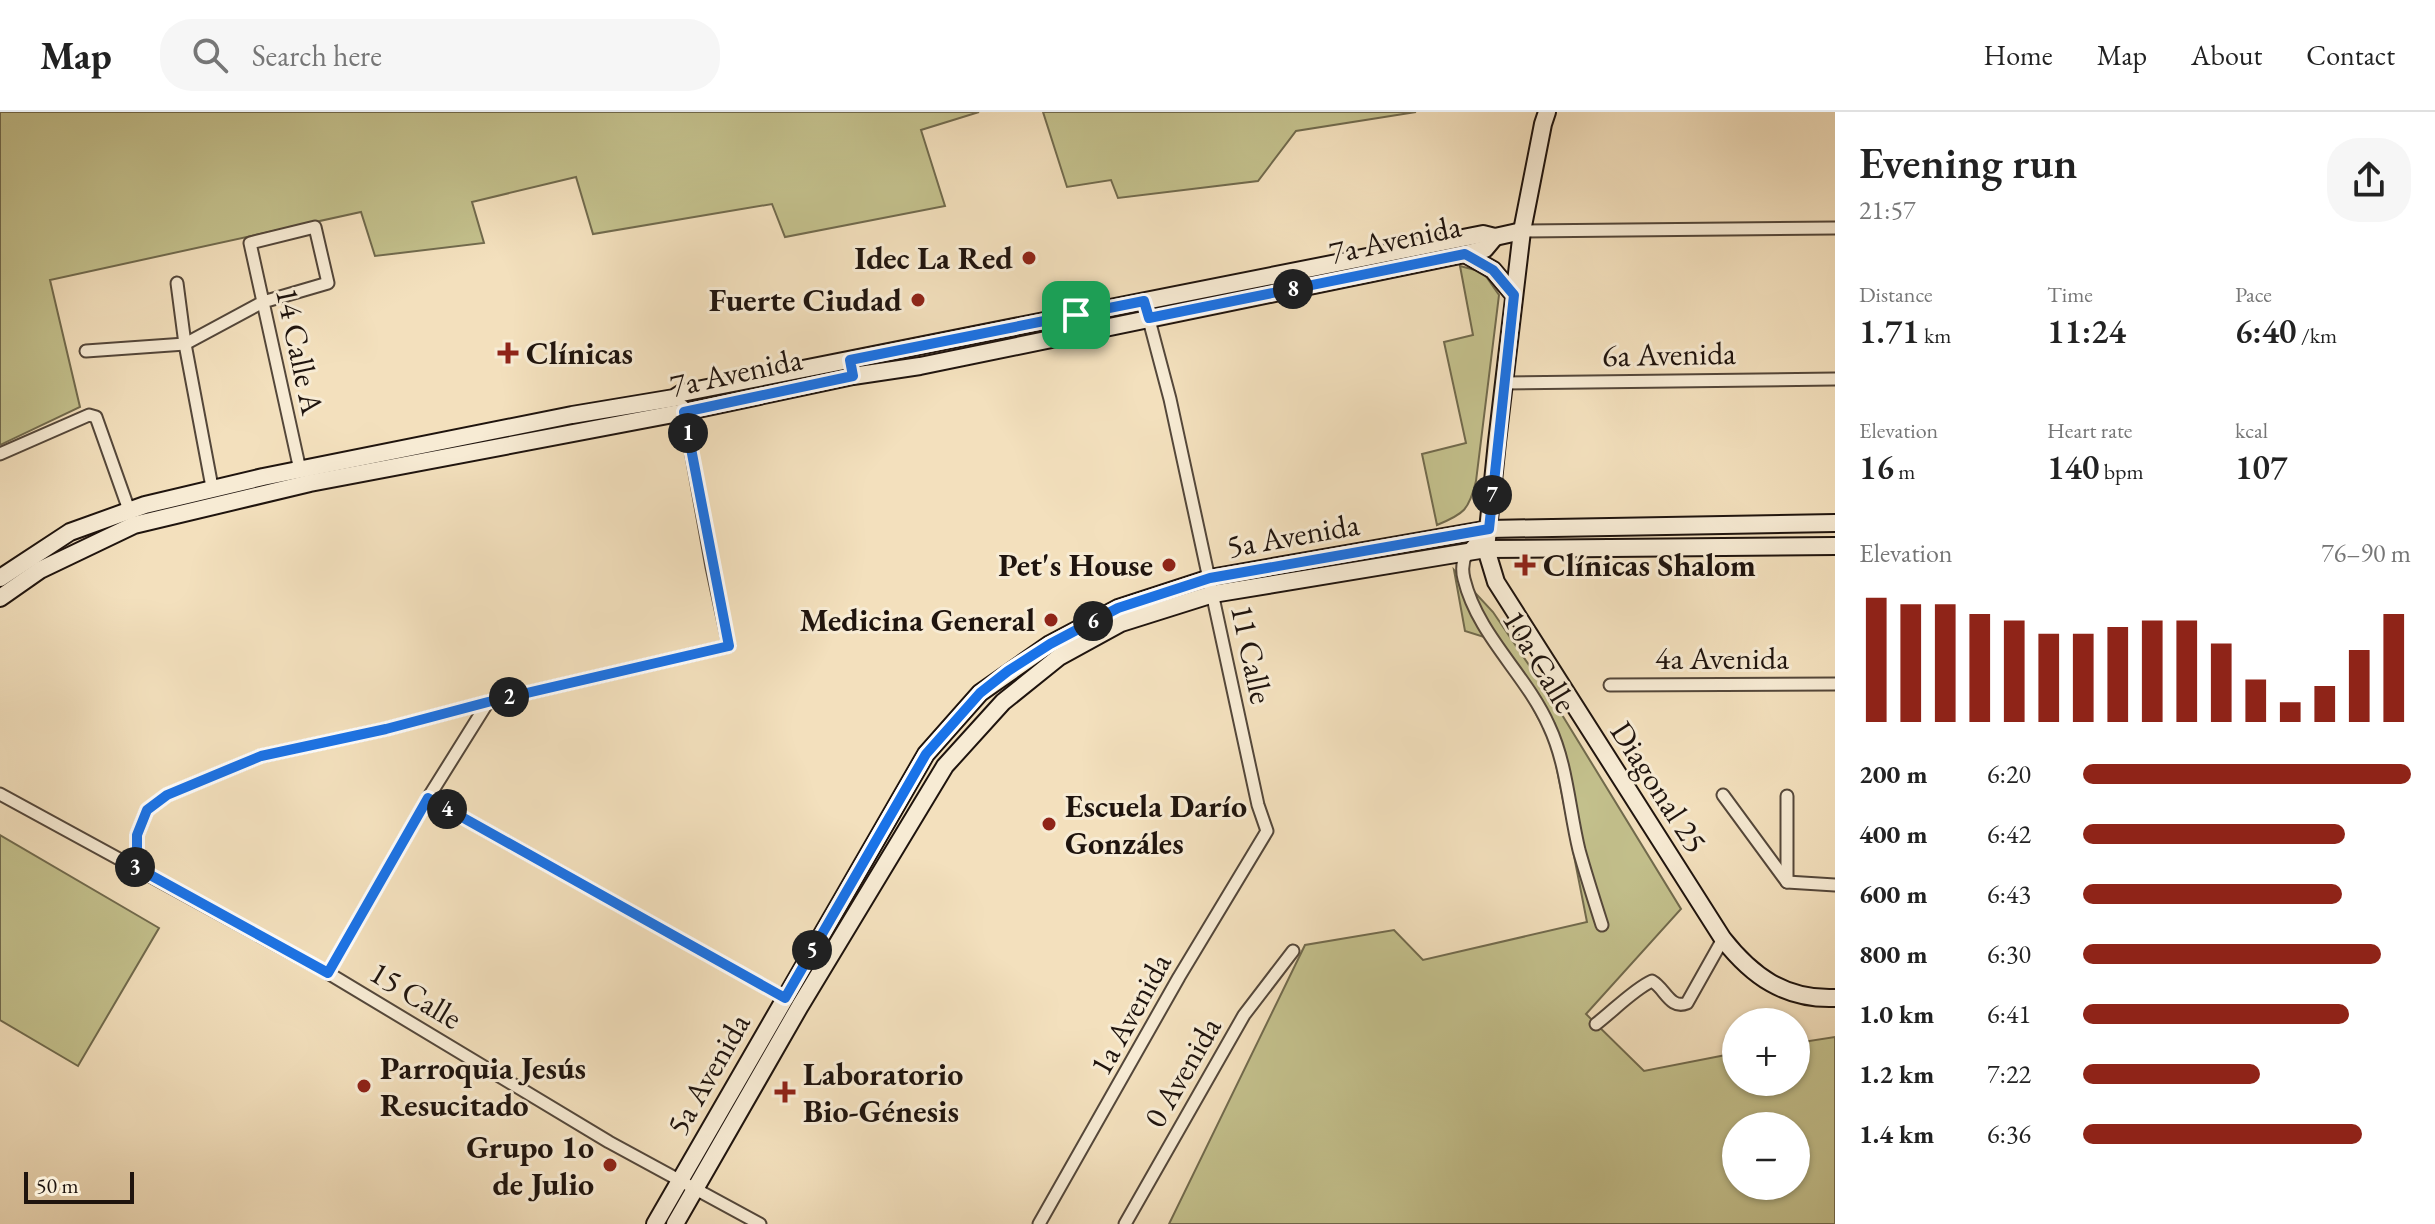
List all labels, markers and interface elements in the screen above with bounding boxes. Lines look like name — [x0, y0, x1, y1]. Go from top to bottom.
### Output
search box — [160, 19, 720, 91]
text: Map — [40, 31, 112, 80]
icon: search — [188, 33, 232, 77]
text: Search here — [252, 36, 382, 75]
text: Home — [1983, 37, 2053, 73]
text: Map — [2097, 37, 2147, 73]
text: About — [2191, 37, 2262, 73]
text: Contact — [2306, 37, 2395, 73]
text: Evening run — [1859, 134, 2078, 191]
button: share — [2327, 138, 2411, 222]
text: 21:57 — [1859, 193, 1915, 227]
street label: 7a Avenida — [1325, 204, 1465, 273]
place label: Idec La Red — [855, 237, 1013, 279]
marker: Idec La Red — [1020, 249, 1038, 267]
pin: 8 — [1273, 269, 1313, 309]
text: 8 — [1287, 274, 1299, 303]
place label: Fuerte Ciudad — [709, 279, 902, 321]
text: Distance — [1859, 280, 1932, 309]
text: Time — [2047, 280, 2093, 309]
text: Pace — [2235, 280, 2272, 309]
pin — [1042, 281, 1110, 349]
street label: 14 Calle A — [266, 284, 334, 419]
marker: Fuerte Ciudad — [909, 291, 927, 309]
icon: arrive — [1054, 293, 1098, 337]
text: 1.71 — [1859, 309, 1920, 353]
text: 11:24 — [2047, 309, 2126, 353]
text: 6:40 — [2235, 309, 2297, 353]
text: km — [1920, 321, 1951, 350]
text: /km — [2297, 321, 2337, 350]
place label: Clínicas — [526, 332, 633, 374]
street label: 6a Avenida — [1602, 332, 1736, 376]
street label: 7a Avenida — [666, 337, 806, 406]
marker: Clínicas — [497, 342, 519, 364]
pin: 1 — [668, 413, 708, 453]
text: Elevation — [1859, 416, 1938, 445]
text: Heart rate — [2047, 416, 2132, 445]
text: kcal — [2235, 416, 2268, 445]
text: 1 — [682, 418, 694, 447]
text: 16 — [1859, 445, 1894, 489]
text: 140 — [2047, 445, 2099, 489]
text: 107 — [2235, 445, 2287, 489]
text: m — [1894, 457, 1915, 486]
text: bpm — [2099, 457, 2144, 486]
pin: 7 — [1472, 475, 1512, 515]
text: 7 — [1486, 480, 1498, 509]
street label: 5a Avenida — [1223, 503, 1363, 567]
text: Elevation — [1859, 536, 1953, 570]
text: 76–90 m — [2321, 536, 2411, 570]
place label: Pet's House — [998, 544, 1153, 586]
place label: Clínicas Shalom — [1543, 544, 1756, 586]
marker: Clínicas Shalom — [1514, 554, 1536, 576]
marker: Pet's House — [1160, 556, 1178, 574]
place label: Medicina General — [799, 599, 1035, 641]
pin: 6 — [1073, 601, 1113, 641]
street label: 11 Calle — [1221, 601, 1283, 707]
street label: 10a Calle — [1493, 602, 1587, 720]
text: 6 — [1087, 606, 1099, 635]
marker: Medicina General — [1042, 611, 1060, 629]
street label: 4a Avenida — [1655, 637, 1789, 679]
pin: 2 — [489, 677, 529, 717]
text: 2 — [503, 682, 515, 711]
street label: Diagonal 25 — [1601, 713, 1717, 861]
text: 200 m — [1859, 757, 1927, 791]
text: 6:20 — [1987, 757, 2031, 791]
place label: Escuela Darío Gonzáles — [1065, 785, 1247, 864]
pin: 4 — [427, 789, 467, 829]
text: 4 — [441, 794, 453, 823]
marker: Escuela Darío Gonzáles — [1040, 815, 1058, 833]
text: 400 m — [1859, 817, 1927, 851]
text: 6:42 — [1987, 817, 2031, 851]
pin: 3 — [115, 847, 155, 887]
text: 3 — [129, 852, 141, 881]
text: 600 m — [1859, 877, 1927, 911]
text: 6:43 — [1987, 877, 2031, 911]
pin: 5 — [792, 930, 832, 970]
text: 5 — [806, 935, 818, 964]
text: 800 m — [1859, 937, 1927, 971]
text: 6:30 — [1987, 937, 2031, 971]
street label: 1a Avenida — [1079, 945, 1181, 1083]
street label: 15 Calle — [362, 951, 470, 1039]
text: 1.0 km — [1859, 997, 1934, 1031]
text: 6:41 — [1987, 997, 2031, 1031]
street label: 5a Avenida — [656, 1005, 760, 1142]
map controls — [1722, 1008, 1810, 1200]
button: + — [1722, 1008, 1810, 1096]
street label: 0 Avenida — [1134, 1009, 1231, 1135]
place label: Parroquia Jesús Resucitado — [380, 1047, 586, 1126]
place label: Laboratorio Bio-Génesis — [803, 1053, 963, 1132]
text: 1.2 km — [1859, 1057, 1934, 1091]
text: 7:22 — [1987, 1057, 2031, 1091]
marker: Parroquia Jesús Resucitado — [355, 1077, 373, 1095]
marker: Laboratorio Bio-Génesis — [774, 1081, 796, 1103]
button: − — [1722, 1112, 1810, 1200]
text: 1.4 km — [1859, 1117, 1934, 1151]
text: 6:36 — [1987, 1117, 2031, 1151]
place label: Grupo 1o de Julio — [466, 1126, 594, 1205]
marker: Grupo 1o de Julio — [601, 1156, 619, 1174]
scale bar — [24, 1168, 134, 1204]
text: 50 m — [36, 1171, 79, 1200]

